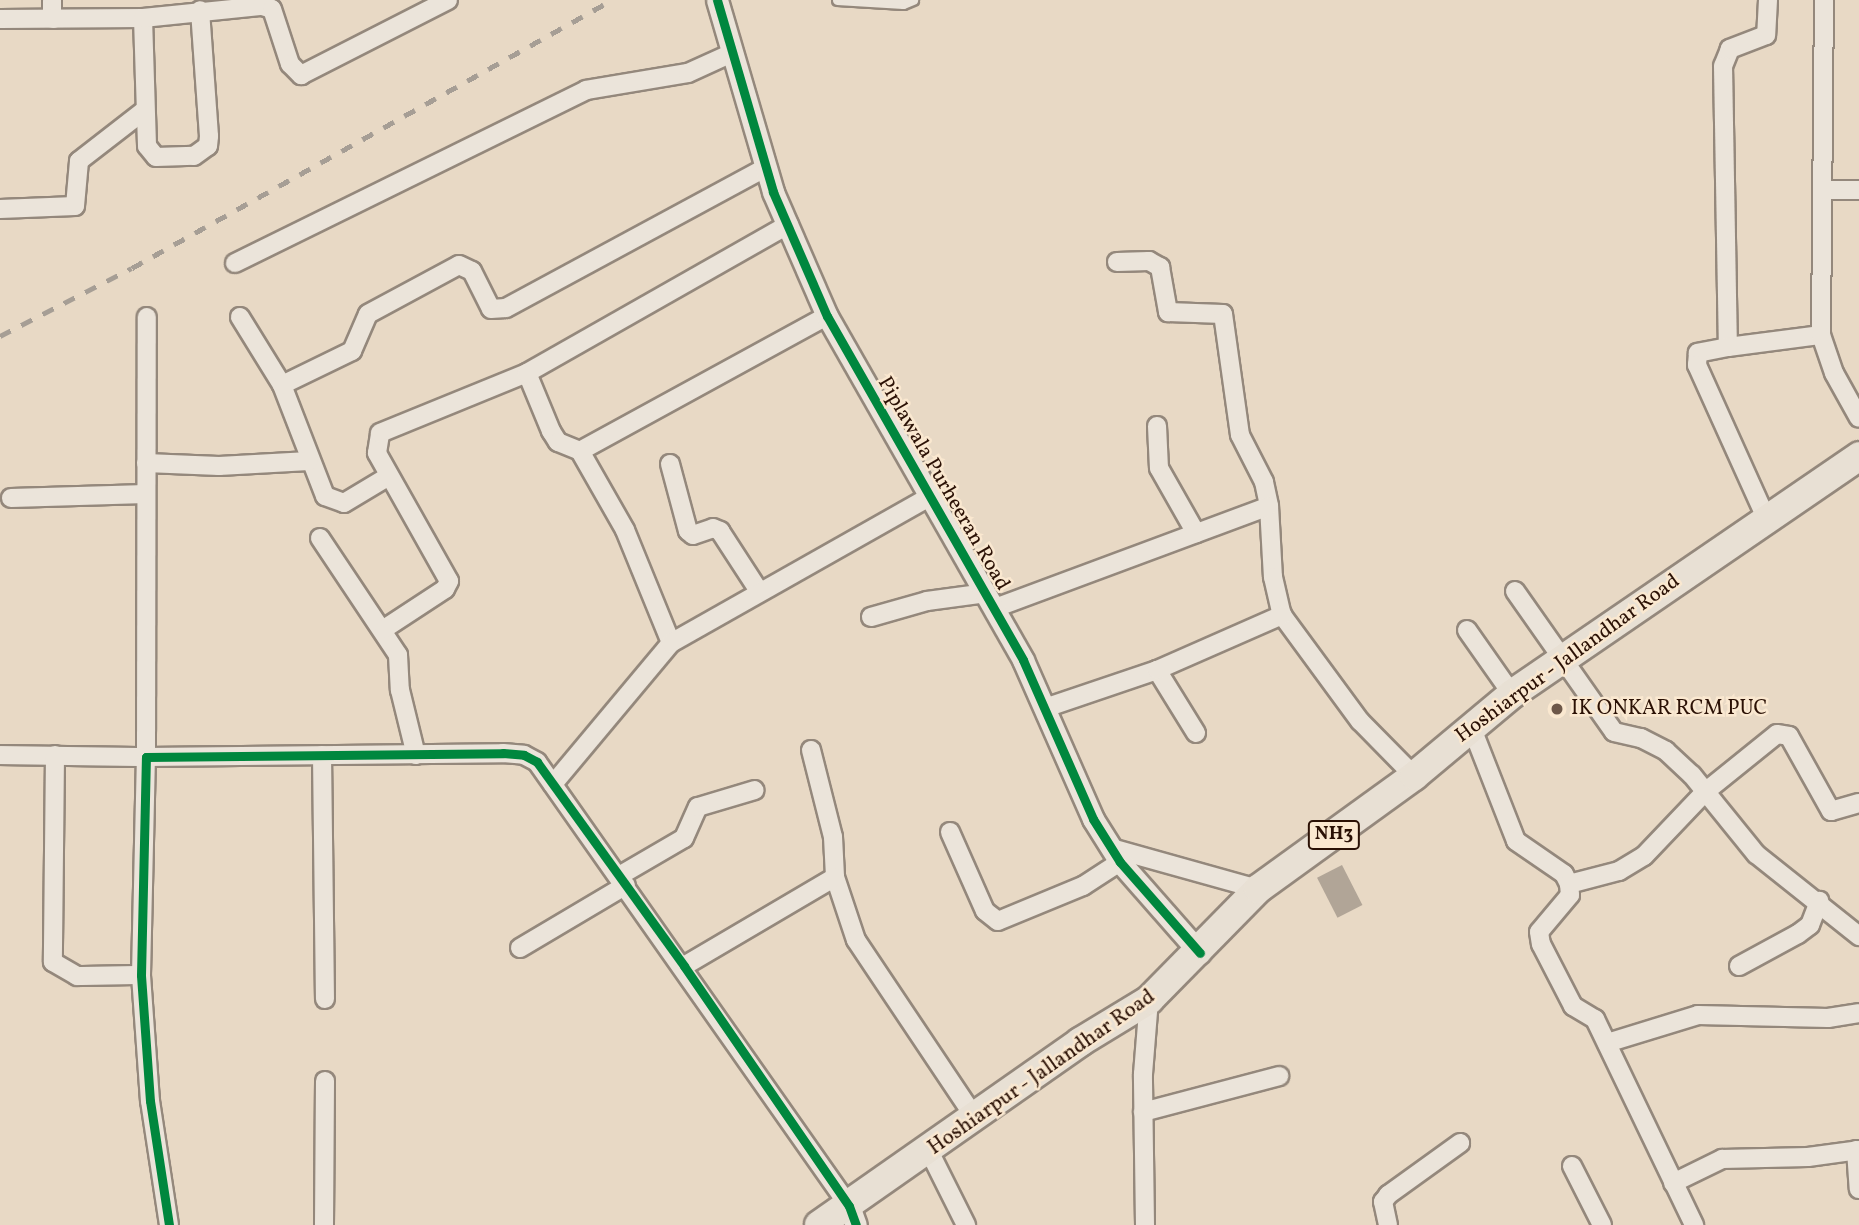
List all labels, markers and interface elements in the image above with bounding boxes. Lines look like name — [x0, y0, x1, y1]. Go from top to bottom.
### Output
street label: Piplawala Purheeran Road — [871, 373, 1015, 595]
street label: Hoshiarpur - Jallandhar Road — [1451, 569, 1685, 749]
place label: IK ONKAR RCM PUC — [1571, 696, 1767, 722]
marker: IK ONKAR RCM PUC — [1549, 701, 1565, 717]
road number: NH3 — [1308, 820, 1360, 850]
street label: Hoshiarpur - Jallandhar Road — [923, 985, 1161, 1161]

